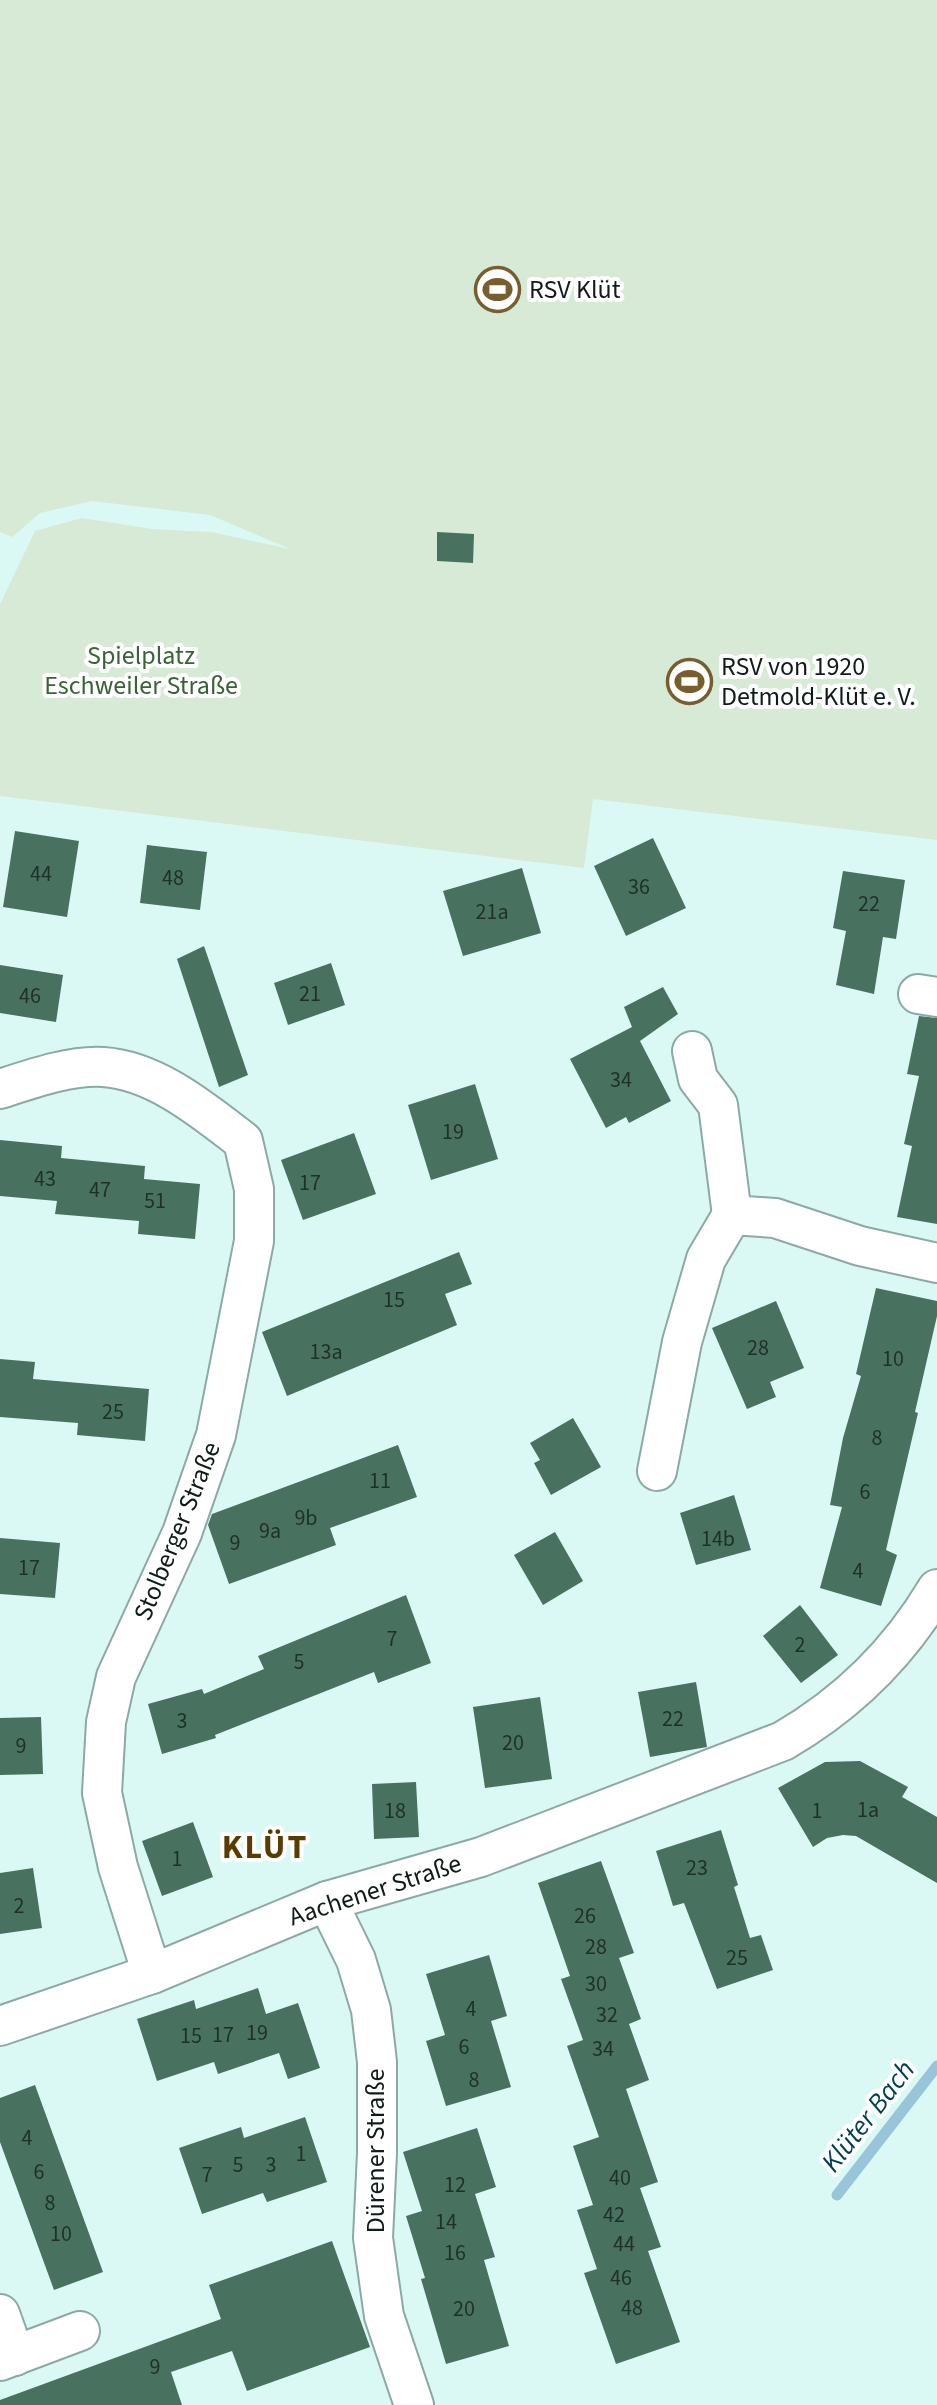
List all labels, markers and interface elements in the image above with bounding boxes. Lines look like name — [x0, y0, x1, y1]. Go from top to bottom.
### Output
sports icon: RSV Klüt — [474, 265, 522, 313]
place label: RSV Klüt — [529, 271, 621, 308]
park label: Spielplatz Eschweiler Straße — [44, 637, 238, 704]
place label: RSV von 1920 Detmold-Klüt e. V. — [721, 648, 916, 715]
sports icon: RSV von 1920 Detmold-Klüt e. V. — [666, 657, 714, 705]
house number: 44 — [30, 858, 52, 890]
house number: 48 — [162, 862, 184, 894]
house number: 36 — [628, 871, 650, 903]
house number: 22 — [858, 888, 880, 920]
house number: 21a — [476, 896, 508, 928]
house number: 21 — [299, 978, 321, 1010]
house number: 46 — [19, 980, 41, 1012]
house number: 34 — [610, 1064, 632, 1096]
house number: 19 — [442, 1116, 464, 1148]
house number: 43 — [34, 1163, 56, 1195]
house number: 17 — [299, 1167, 321, 1199]
house number: 47 — [89, 1174, 111, 1206]
house number: 51 — [144, 1185, 166, 1217]
house number: 15 — [383, 1284, 405, 1316]
house number: 28 — [747, 1332, 769, 1364]
house number: 13a — [310, 1336, 342, 1368]
house number: 10 — [882, 1343, 904, 1375]
house number: 25 — [102, 1396, 124, 1428]
house number: 8 — [872, 1422, 883, 1454]
street label: Stolberger Straße — [124, 1436, 230, 1626]
house number: 11 — [369, 1465, 391, 1497]
house number: 6 — [860, 1476, 871, 1508]
house number: 9b — [294, 1502, 318, 1534]
house number: 9a — [259, 1515, 281, 1547]
house number: 14b — [701, 1523, 735, 1555]
house number: 9 — [230, 1527, 240, 1559]
house number: 17 — [18, 1552, 40, 1584]
house number: 4 — [853, 1555, 864, 1587]
house number: 7 — [387, 1623, 398, 1655]
house number: 2 — [795, 1629, 805, 1661]
house number: 5 — [294, 1646, 304, 1678]
house number: 22 — [662, 1703, 684, 1735]
house number: 3 — [177, 1705, 187, 1737]
house number: 20 — [502, 1727, 524, 1759]
house number: 9 — [16, 1730, 26, 1762]
house number: 1a — [857, 1794, 879, 1826]
house number: 18 — [384, 1795, 406, 1827]
house number: 1 — [812, 1795, 822, 1827]
district label: KLÜT — [222, 1823, 308, 1872]
house number: 1 — [172, 1843, 182, 1875]
street label: Aachener Straße — [284, 1845, 466, 1935]
house number: 23 — [686, 1852, 708, 1884]
house number: 2 — [14, 1890, 24, 1922]
house number: 26 — [574, 1900, 596, 1932]
house number: 28 — [585, 1931, 607, 1963]
house number: 25 — [726, 1942, 748, 1974]
house number: 30 — [585, 1968, 607, 2000]
house number: 4 — [466, 1993, 477, 2025]
house number: 32 — [596, 1999, 618, 2031]
house number: 19 — [246, 2017, 268, 2049]
house number: 17 — [212, 2019, 234, 2051]
house number: 15 — [180, 2020, 202, 2052]
house number: 6 — [459, 2031, 470, 2063]
house number: 34 — [592, 2033, 614, 2065]
water label: Klüter Bach — [812, 2052, 924, 2180]
house number: 8 — [469, 2064, 480, 2096]
street label: Dürener Straße — [357, 2069, 394, 2233]
house number: 4 — [22, 2122, 33, 2154]
house number: 1 — [296, 2138, 306, 2170]
house number: 5 — [233, 2149, 243, 2181]
house number: 3 — [266, 2149, 276, 2181]
house number: 6 — [34, 2156, 45, 2188]
house number: 7 — [202, 2159, 213, 2191]
house number: 40 — [609, 2162, 631, 2194]
house number: 12 — [444, 2169, 466, 2201]
house number: 8 — [45, 2187, 56, 2219]
house number: 42 — [603, 2199, 625, 2231]
house number: 14 — [435, 2206, 457, 2238]
house number: 10 — [50, 2218, 72, 2250]
house number: 44 — [613, 2228, 635, 2260]
house number: 16 — [444, 2237, 466, 2269]
house number: 46 — [610, 2262, 632, 2294]
house number: 48 — [621, 2292, 643, 2324]
house number: 20 — [453, 2293, 475, 2325]
house number: 9 — [150, 2351, 160, 2383]

